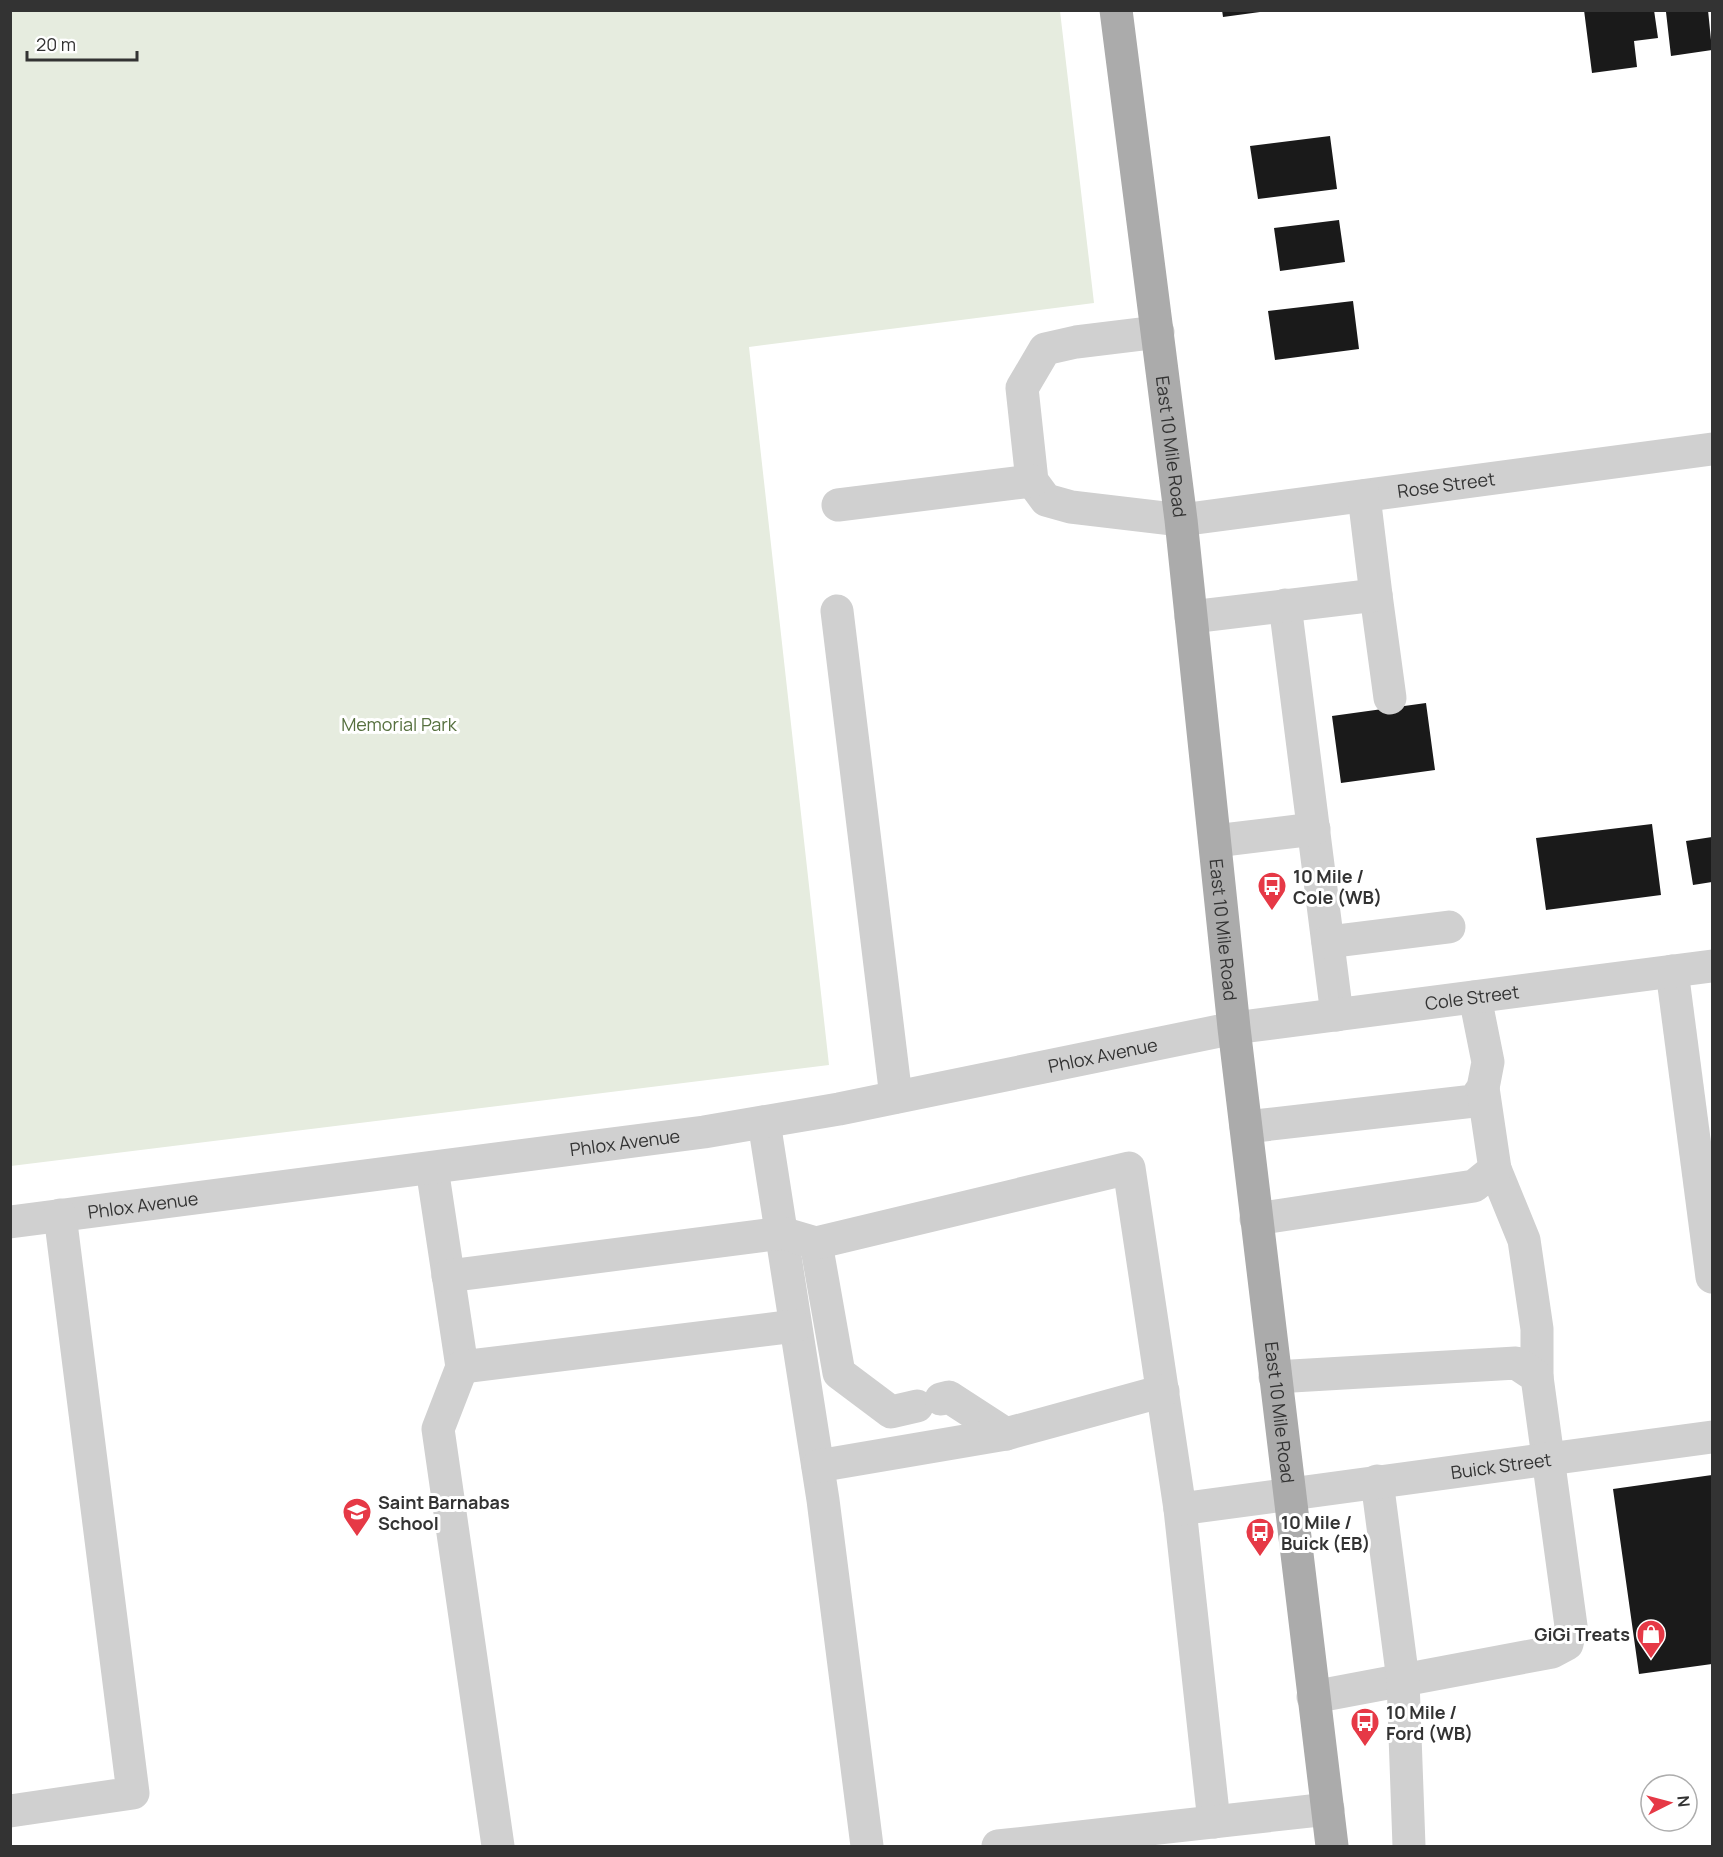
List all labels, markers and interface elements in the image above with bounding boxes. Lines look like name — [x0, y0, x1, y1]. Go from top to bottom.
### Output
scale bar — [27, 24, 136, 62]
text: 20 m — [36, 32, 76, 56]
street label: East 10 Mile Road — [1151, 374, 1193, 519]
street label: Rose Street — [1396, 466, 1496, 503]
park label: Memorial Park — [341, 712, 458, 736]
street label: East 10 Mile Road — [1204, 858, 1243, 1002]
place label: 10 Mile / Cole (WB) — [1293, 864, 1382, 909]
bus stop icon: 10 Mile / Cole (WB) — [1256, 870, 1288, 912]
street label: Cole Street — [1423, 979, 1521, 1015]
street label: Phlox Avenue — [1046, 1032, 1160, 1078]
street label: Phlox Avenue — [568, 1123, 681, 1161]
street label: Phlox Avenue — [86, 1186, 199, 1224]
street label: East 10 Mile Road — [1260, 1340, 1300, 1485]
street label: Buick Street — [1449, 1447, 1553, 1484]
place label: Saint Barnabas School — [378, 1490, 510, 1535]
school or university icon: Saint Barnabas School — [341, 1496, 373, 1538]
place label: 10 Mile / Buick (EB) — [1281, 1510, 1371, 1555]
bus stop icon: 10 Mile / Buick (EB) — [1244, 1516, 1276, 1558]
shop icon: GiGi Treats — [1635, 1618, 1667, 1660]
place label: GiGi Treats — [1534, 1622, 1630, 1646]
place label: 10 Mile / Ford (WB) — [1386, 1700, 1473, 1745]
bus stop icon: 10 Mile / Ford (WB) — [1349, 1706, 1381, 1748]
north arrow — [1639, 1773, 1699, 1833]
text: N — [1672, 1795, 1695, 1808]

